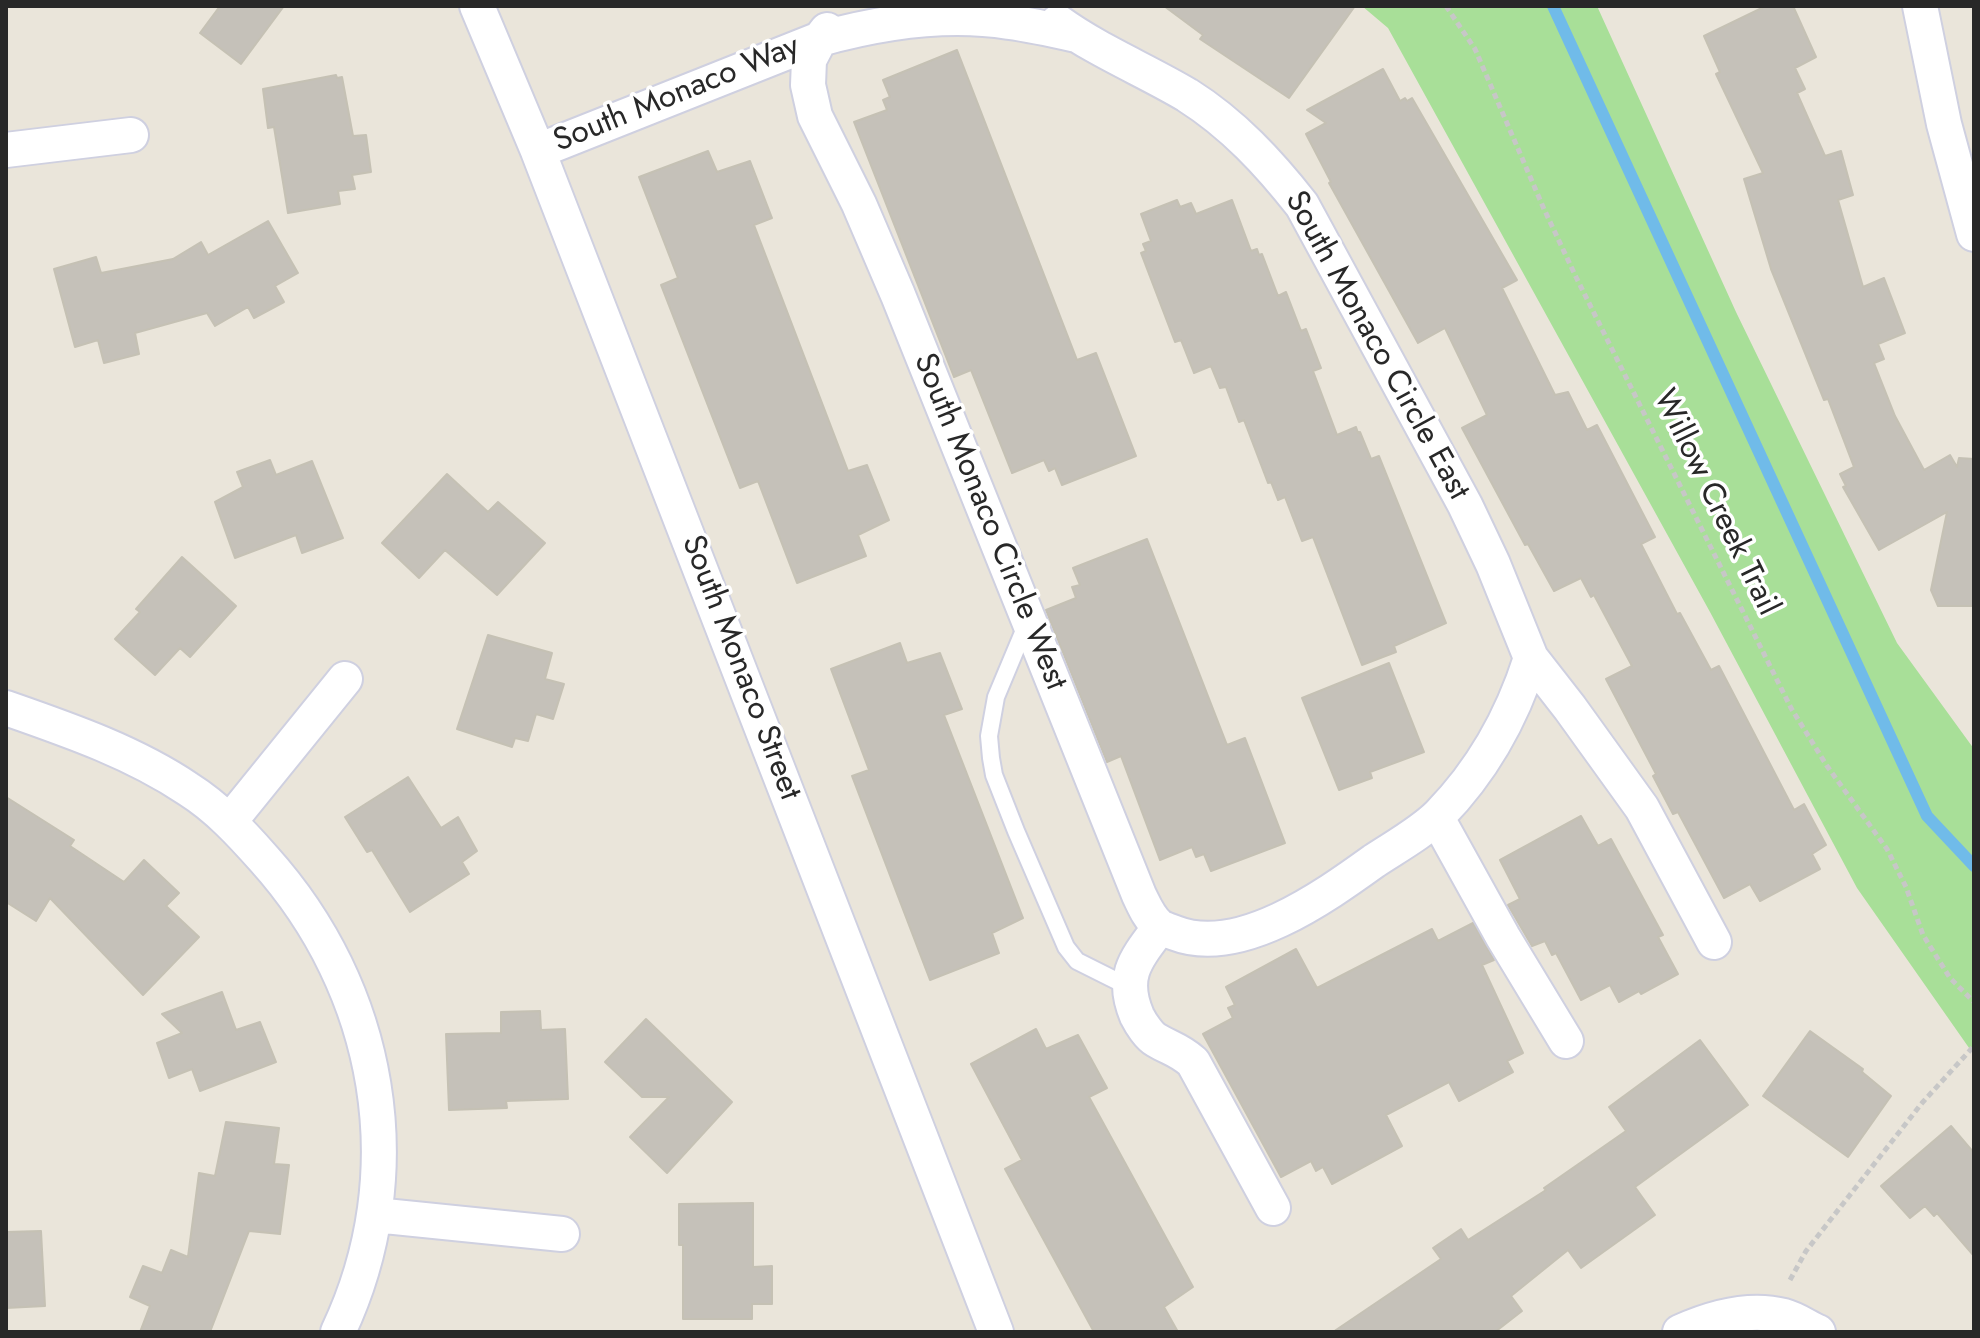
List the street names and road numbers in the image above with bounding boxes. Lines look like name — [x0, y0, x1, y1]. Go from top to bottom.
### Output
street label: South Monaco Way — [549, 28, 805, 162]
street label: South Monaco Circle East — [1275, 185, 1477, 507]
street label: South Monaco Circle West — [904, 348, 1074, 696]
street label: Willow Creek Trail — [1644, 384, 1786, 622]
street label: South Monaco Street — [672, 530, 808, 806]

